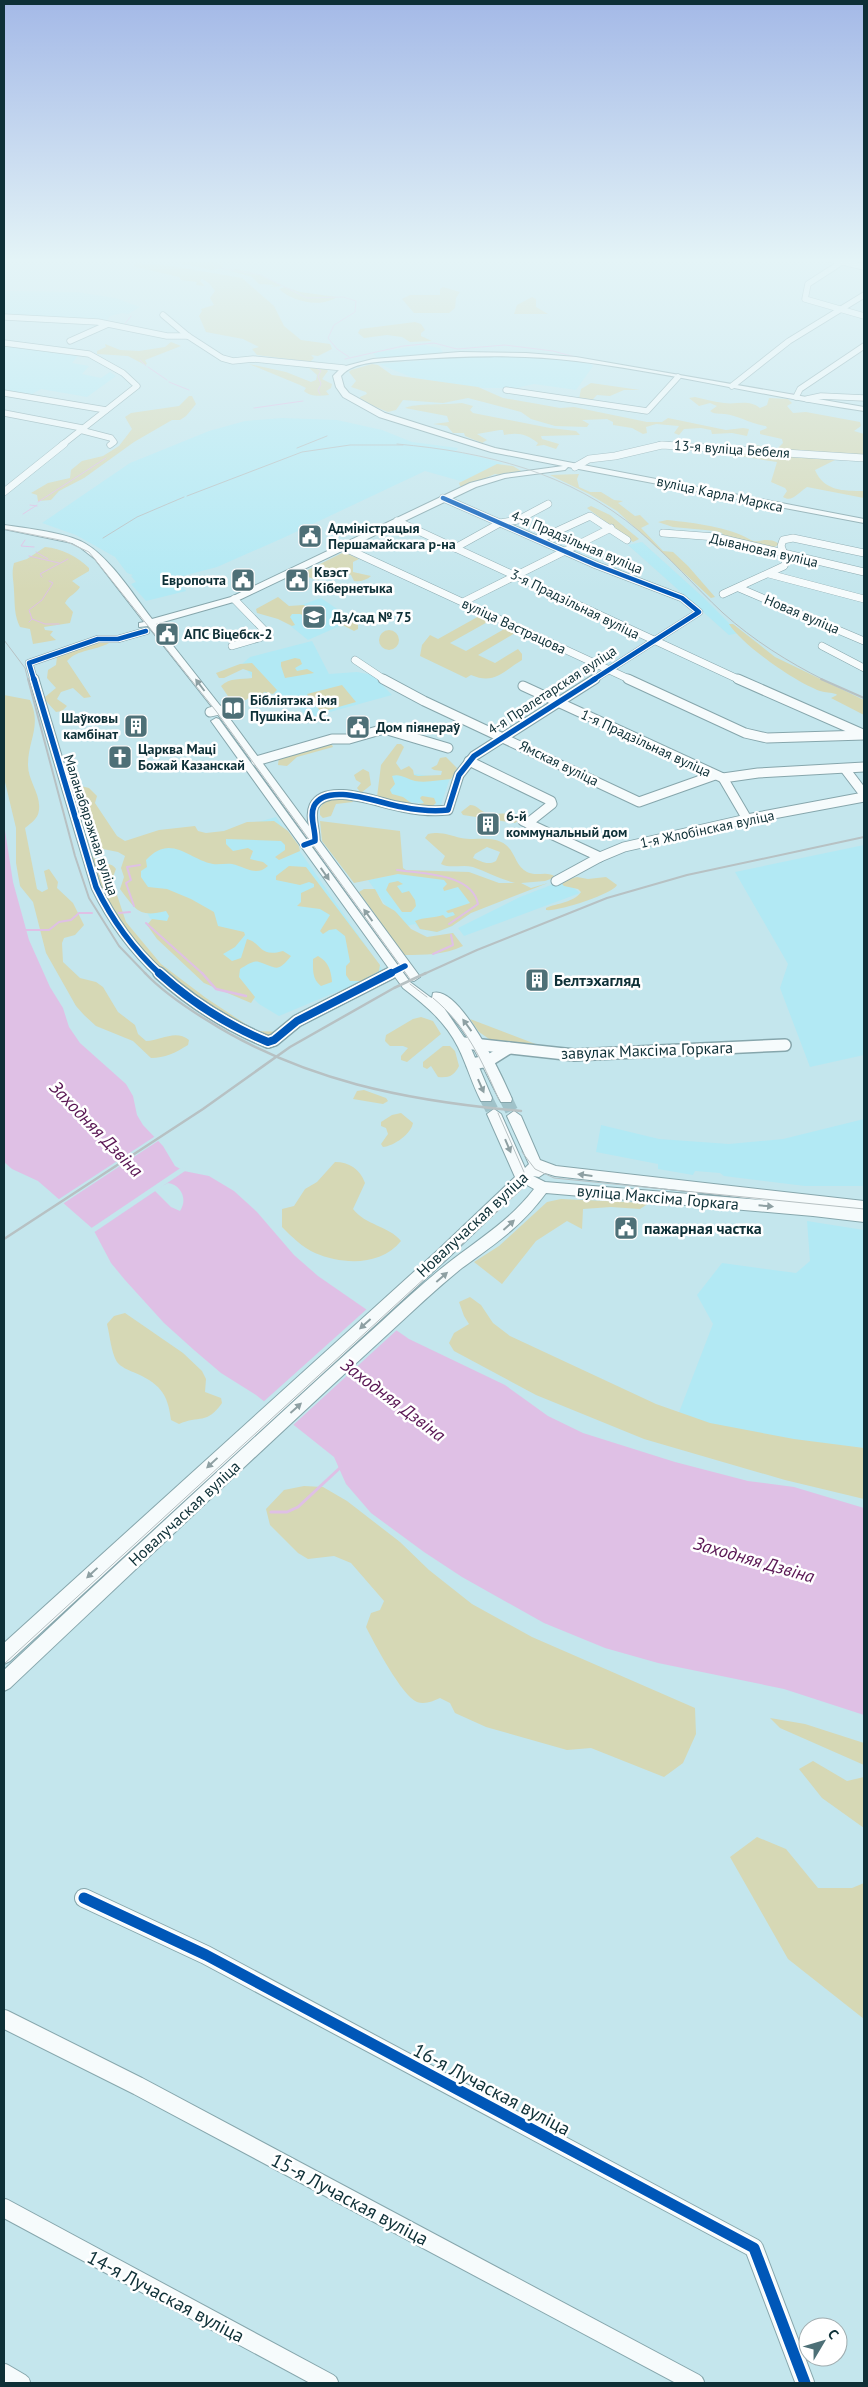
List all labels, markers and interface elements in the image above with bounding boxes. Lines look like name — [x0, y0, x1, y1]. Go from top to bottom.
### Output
street label: 13-я вуліца Бебеля — [674, 436, 790, 462]
street label: вуліца Карла Маркса — [655, 472, 785, 516]
street label: 4-я Прадзільная вуліца — [508, 506, 646, 578]
place label: Адміністрацыя Першамайскага р-на — [328, 519, 456, 553]
public building icon: Адміністрацыя Першамайскага р-на — [297, 523, 323, 549]
street label: Дывановая вуліца — [708, 529, 820, 571]
place label: Квэст Кібернетыка — [314, 563, 393, 597]
street label: 3-я Прадзільная вуліца — [507, 565, 643, 643]
public building icon: Европочта — [230, 567, 256, 593]
public building icon: Квэст Кібернетыка — [284, 567, 310, 593]
place label: Европочта — [162, 571, 226, 589]
street label: Новая вуліца — [762, 590, 842, 638]
street label: вуліца Вастрацова — [459, 594, 569, 658]
school or university icon: Дз/сад № 75 — [301, 604, 327, 630]
place label: Дз/сад № 75 — [332, 608, 412, 626]
public building icon: АПС Віцебск-2 — [154, 621, 180, 647]
place label: АПС Віцебск-2 — [184, 625, 272, 643]
street label: 4-я Пралетарская вуліца — [484, 642, 620, 738]
one-way arrow — [195, 678, 205, 692]
place label: Бібліятэка імя Пушкіна А. С. — [250, 691, 337, 725]
library icon: Бібліятэка імя Пушкіна А. С. — [220, 695, 246, 721]
street label: 1-я Прадзільная вуліца — [578, 705, 714, 781]
place label: Шаўковы камбінат — [61, 709, 118, 743]
building icon: Шаўковы камбінат — [123, 713, 149, 739]
public building icon: Дом піянераў — [345, 714, 371, 740]
place label: Дом піянераў — [376, 718, 460, 736]
street label: Ямская вуліца — [516, 736, 602, 790]
place label: Царква Маці Божай Казанскай — [138, 740, 245, 774]
church icon: Царква Маці Божай Казанскай — [107, 744, 133, 770]
street label: Маланабярэжная вуліца — [60, 752, 122, 898]
street label: 1-я Жлобінская вуліца — [638, 806, 776, 852]
place label: 6-й коммунальный дом — [506, 807, 627, 841]
building icon: 6-й коммунальный дом — [475, 811, 501, 837]
one-way arrow — [320, 867, 330, 881]
one-way arrow — [363, 908, 373, 922]
building icon: Белтэхагляд — [524, 967, 550, 993]
place label: Белтэхагляд — [554, 970, 640, 990]
one-way arrow — [462, 1018, 472, 1032]
street label: завулак Максіма Горкага — [561, 1037, 733, 1063]
water label: Заходняя Дзвіна — [45, 1076, 148, 1182]
one-way arrow — [478, 1079, 486, 1093]
one-way arrow — [504, 1139, 512, 1154]
street label: Новалучаская вуліца — [412, 1167, 532, 1281]
one-way arrow — [577, 1171, 593, 1179]
street label: вуліца Максіма Горкага — [576, 1180, 740, 1214]
one-way arrow — [759, 1202, 775, 1210]
public building icon: пажарная частка — [613, 1215, 639, 1241]
place label: пажарная частка — [644, 1218, 762, 1238]
one-way arrow — [502, 1219, 514, 1231]
one-way arrow — [435, 1272, 448, 1283]
one-way arrow — [359, 1318, 371, 1330]
water label: Заходняя Дзвіна — [337, 1353, 450, 1446]
one-way arrow — [290, 1402, 302, 1414]
street label: Новалучаская вуліца — [124, 1456, 244, 1570]
one-way arrow — [206, 1457, 218, 1469]
water label: Заходняя Дзвіна — [691, 1531, 817, 1588]
one-way arrow — [87, 1567, 99, 1579]
street label: 16-я Лучаская вуліца — [409, 2037, 575, 2141]
street label: 15-я Лучаская вуліца — [267, 2147, 433, 2251]
street label: 14-я Лучаская вуліца — [83, 2244, 249, 2348]
north arrow — [798, 2317, 848, 2367]
text: С — [824, 2325, 843, 2343]

